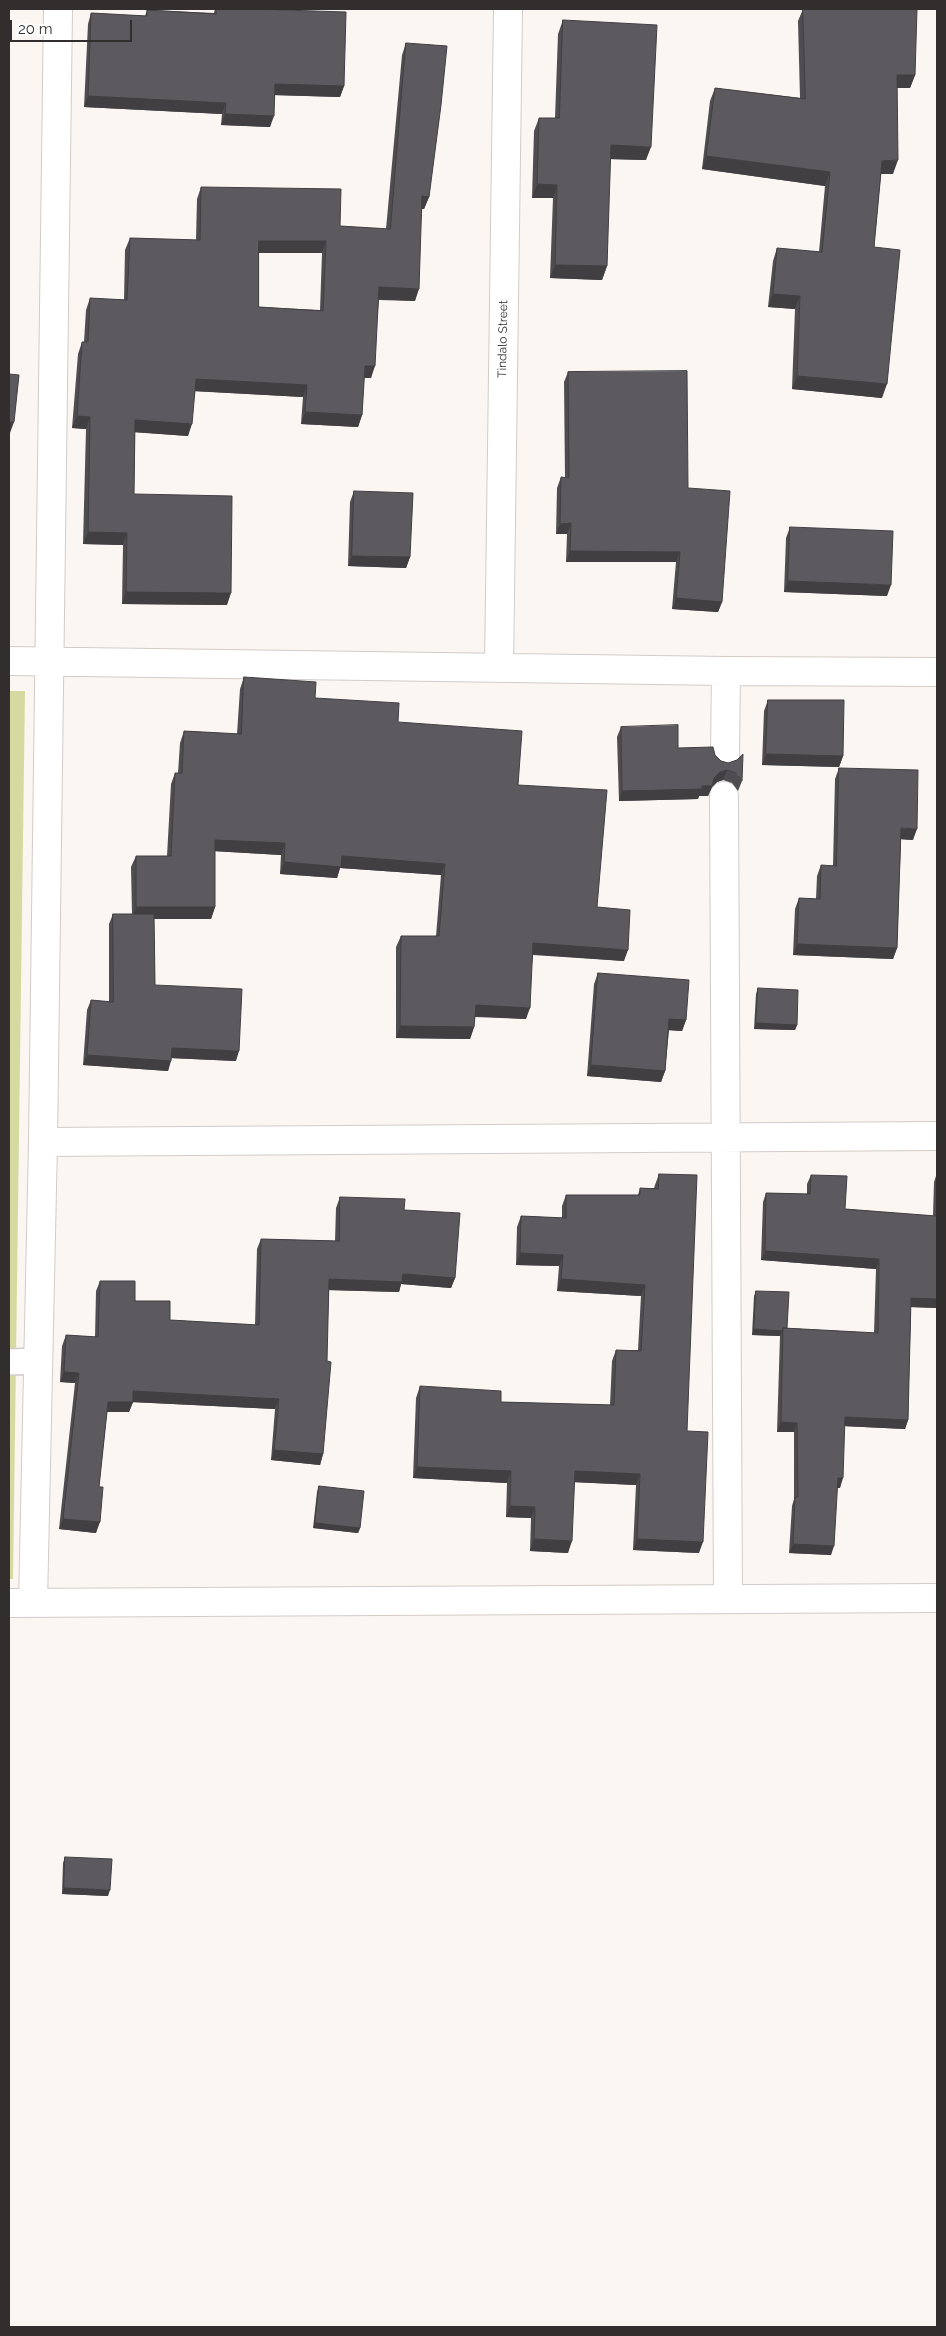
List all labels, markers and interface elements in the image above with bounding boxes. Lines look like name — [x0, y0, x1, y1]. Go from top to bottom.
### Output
scale bar — [12, 10, 135, 42]
text: 20 m — [18, 20, 53, 38]
street label: Tindalo Street — [495, 300, 511, 378]

